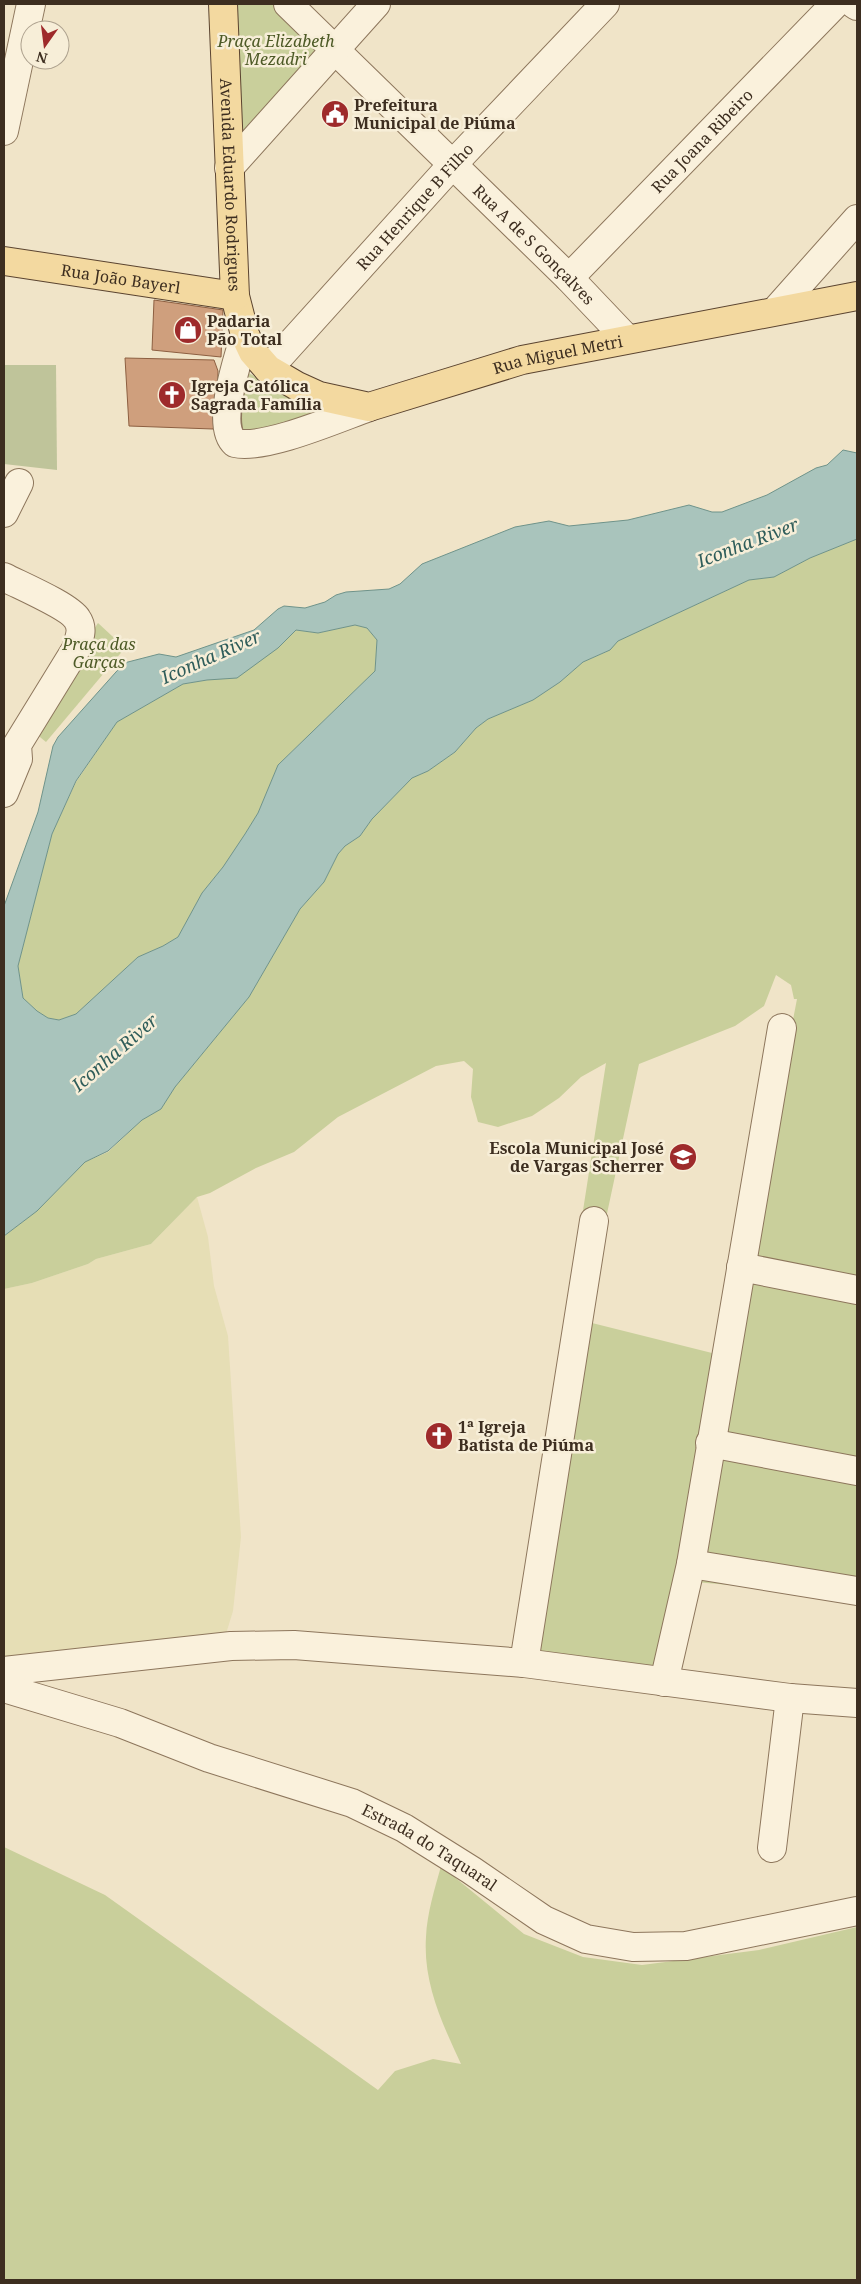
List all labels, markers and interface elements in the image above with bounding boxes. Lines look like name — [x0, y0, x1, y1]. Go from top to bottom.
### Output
north arrow — [20, 20, 70, 70]
park label: Praça Elizabeth Mezadri — [216, 30, 335, 70]
text: N — [34, 48, 49, 69]
street label: Avenida Eduardo Rodrigues — [215, 78, 246, 292]
street label: Rua Joana Ribeiro — [646, 84, 758, 198]
place label: Prefeitura Municipal de Piúma — [354, 94, 516, 134]
public building icon: Prefeitura Municipal de Piúma — [320, 99, 350, 129]
street label: Rua Henrique B Filho — [351, 138, 478, 275]
street label: Rua A de S Gonçalves — [468, 179, 600, 309]
street label: Rua João Bayerl — [59, 259, 182, 299]
place label: Padaria Pão Total — [207, 310, 283, 350]
shop icon: Padaria Pão Total — [173, 315, 203, 345]
street label: Rua Miguel Metri — [490, 330, 624, 379]
place label: Igreja Católica Sagrada Família — [191, 375, 322, 415]
church icon: Igreja Católica Sagrada Família — [157, 380, 187, 410]
water label: Iconha River — [693, 512, 802, 573]
water label: Iconha River — [156, 623, 265, 689]
park label: Praça das Garças — [61, 633, 136, 673]
water label: Iconha River — [65, 1008, 163, 1097]
place label: Escola Municipal José de Vargas Scherrer — [489, 1137, 665, 1177]
school or university icon: Escola Municipal José de Vargas Scherrer — [668, 1142, 698, 1172]
place label: 1ª Igreja Batista de Piúma — [458, 1416, 594, 1456]
church icon: 1ª Igreja Batista de Piúma — [424, 1421, 454, 1451]
street label: Estrada do Taquaral — [358, 1798, 502, 1896]

